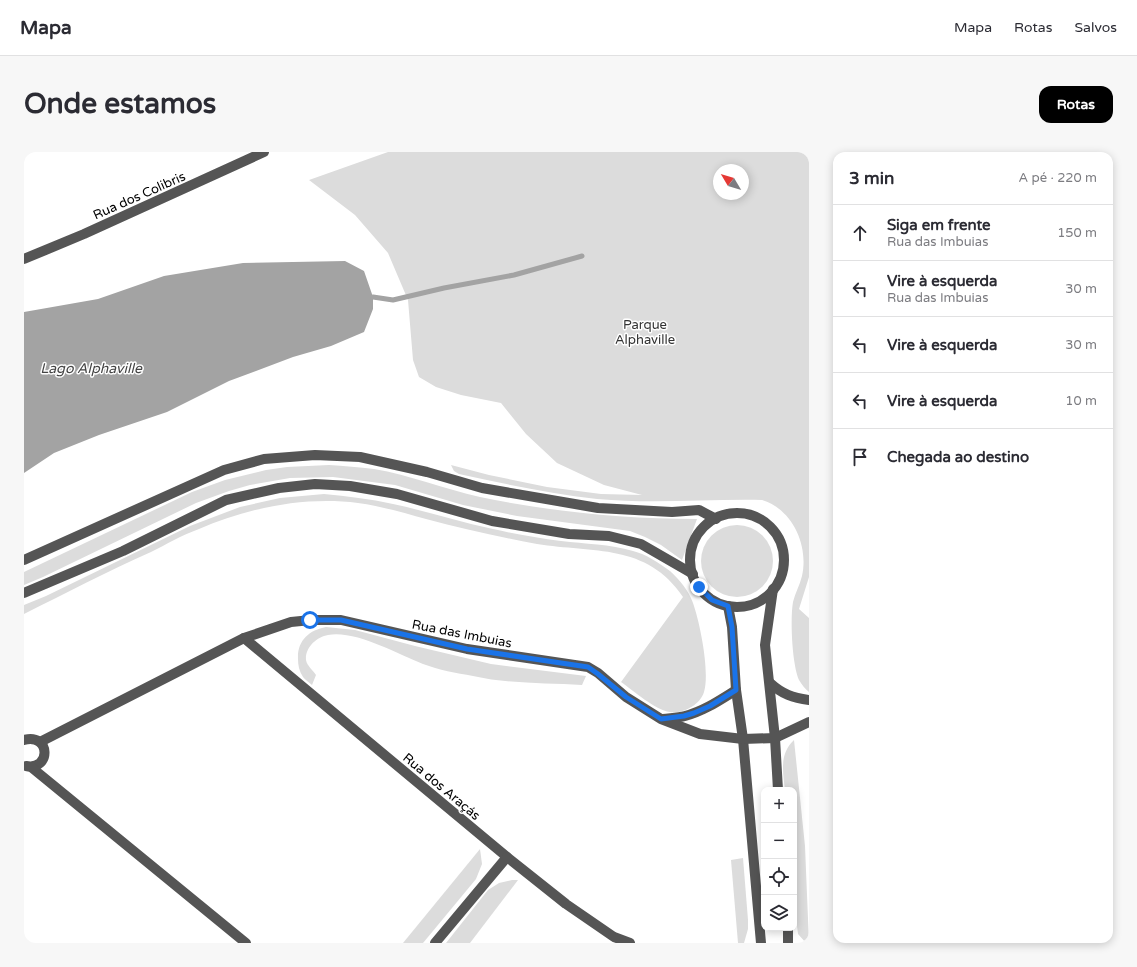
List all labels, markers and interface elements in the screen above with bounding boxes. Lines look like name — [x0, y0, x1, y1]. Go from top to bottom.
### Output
text: Mapa — [20, 17, 72, 39]
text: Mapa — [954, 19, 992, 36]
text: Rotas — [1014, 19, 1052, 36]
text: Salvos — [1074, 19, 1117, 36]
button: Rotas — [1039, 86, 1113, 123]
text: Onde estamos — [24, 87, 216, 121]
north arrow — [713, 164, 749, 200]
street label: Rua dos Colibris — [91, 168, 188, 223]
text: 3 min — [849, 168, 894, 189]
text: A pé · 220 m — [1018, 170, 1097, 186]
text: Siga em frente — [887, 216, 991, 234]
icon: ahead — [849, 222, 871, 244]
text: 150 m — [1057, 225, 1097, 241]
text: Rua das Imbuias — [887, 234, 988, 250]
text: Vire à esquerda — [887, 272, 997, 290]
icon: left — [849, 278, 871, 300]
text: 30 m — [1065, 281, 1097, 297]
text: Rua das Imbuias — [887, 290, 988, 306]
park label: Parque Alphaville — [615, 317, 675, 348]
icon: left — [849, 334, 871, 356]
text: Vire à esquerda — [887, 336, 997, 354]
text: 30 m — [1065, 337, 1097, 353]
water label: Lago Alphaville — [40, 360, 143, 377]
icon: left — [849, 390, 871, 412]
text: Vire à esquerda — [887, 392, 997, 410]
text: 10 m — [1065, 393, 1097, 409]
icon: arrive — [849, 446, 871, 468]
text: Chegada ao destino — [887, 448, 1029, 466]
route end — [690, 578, 708, 596]
route start — [301, 611, 319, 629]
street label: Rua das Imbuias — [411, 616, 513, 652]
street label: Rua dos Araçás — [399, 750, 483, 824]
map controls — [761, 787, 797, 931]
button: + — [761, 787, 797, 823]
button: − — [761, 823, 797, 859]
button: locate — [761, 859, 797, 895]
button: layers — [761, 895, 797, 931]

